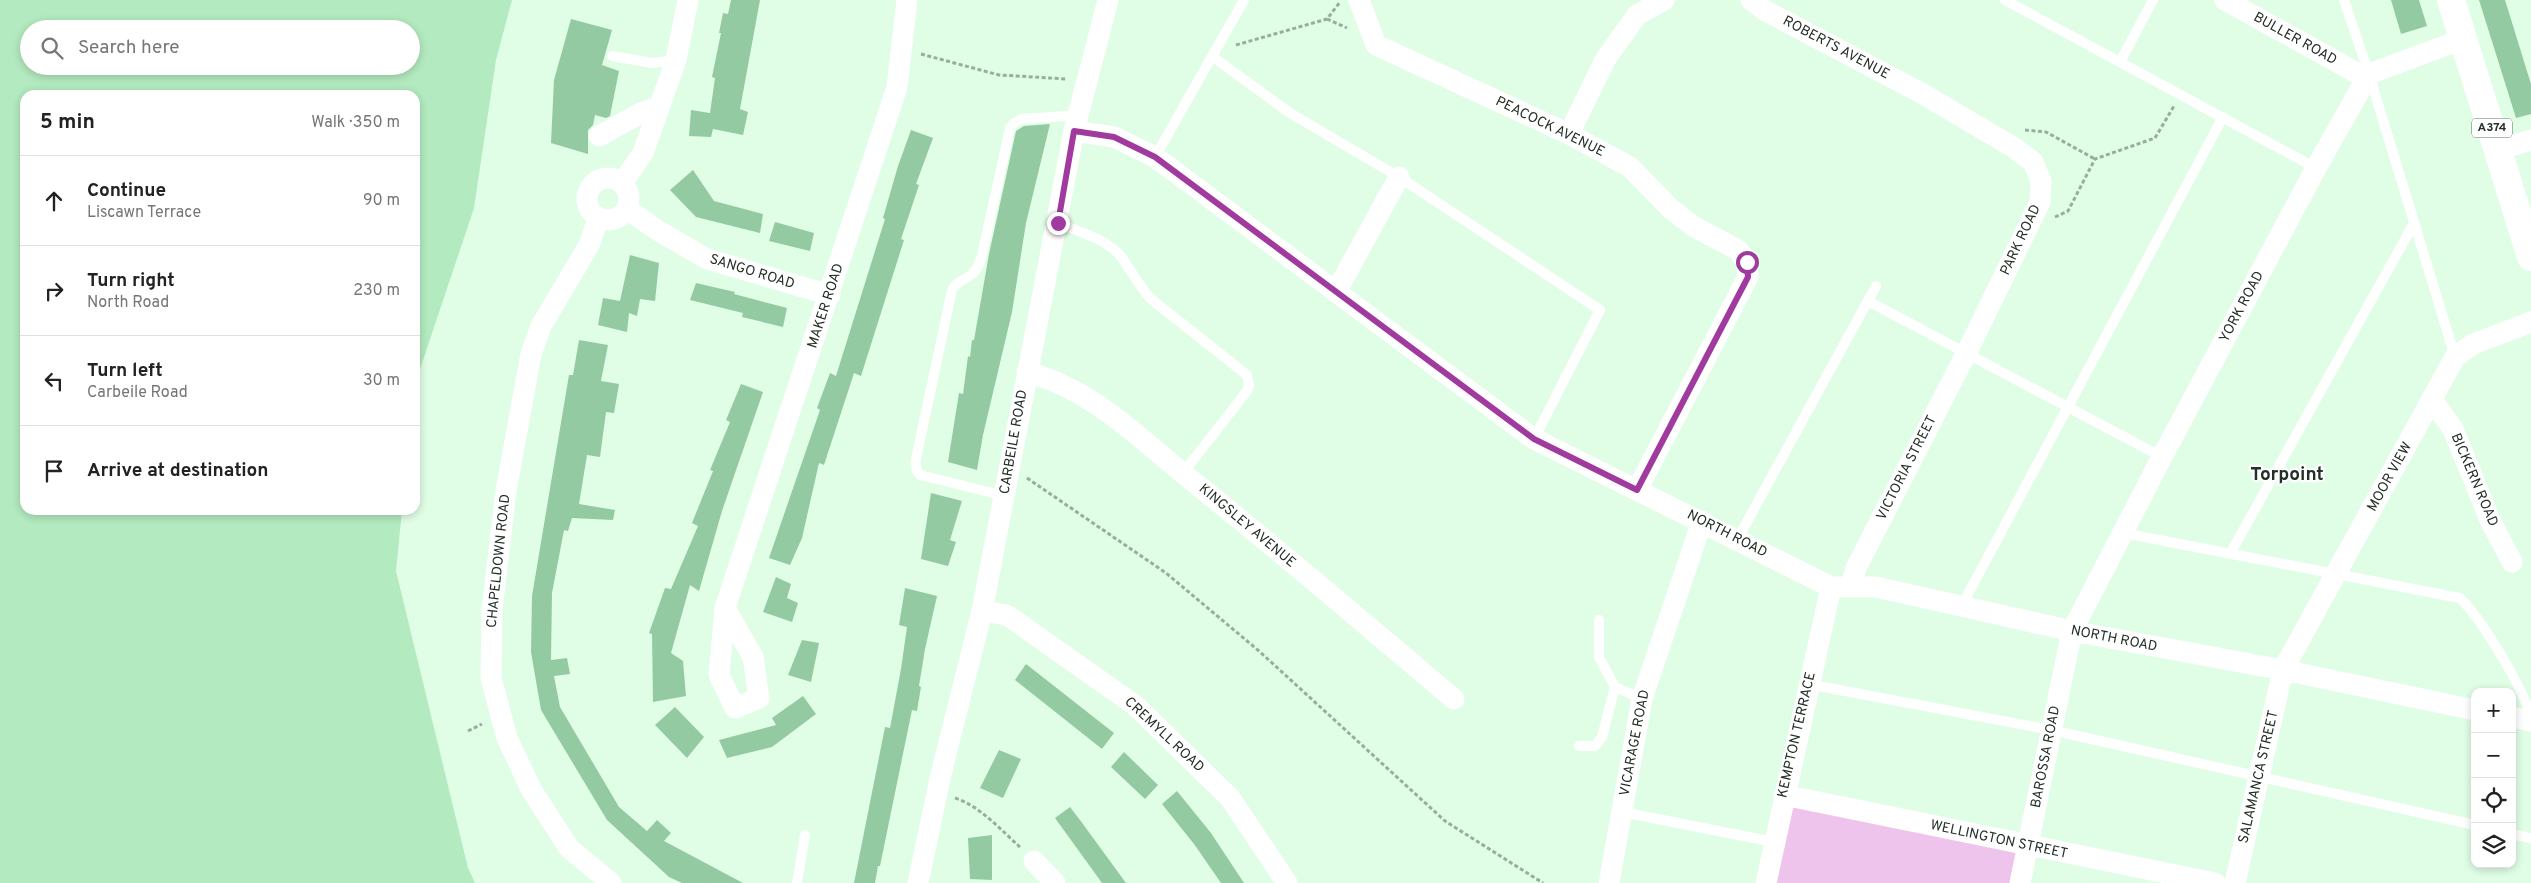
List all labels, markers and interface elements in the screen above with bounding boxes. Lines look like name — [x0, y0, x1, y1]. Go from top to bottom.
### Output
street label: BULLER ROAD — [2250, 9, 2340, 69]
street label: ROBERTS AVENUE — [1780, 13, 1892, 83]
search box — [20, 20, 420, 75]
icon: search — [38, 34, 66, 62]
text: Search here — [78, 36, 180, 60]
street label: PEACOCK AVENUE — [1493, 93, 1607, 161]
text: 5 min — [40, 109, 95, 136]
text: Walk · 350 m — [311, 113, 400, 133]
road number: A374 — [2472, 119, 2512, 138]
text: Continue — [87, 179, 166, 203]
icon: ahead — [40, 187, 68, 215]
text: 90 m — [363, 191, 400, 211]
street label: PARK ROAD — [1997, 202, 2045, 278]
text: Liscawn Terrace — [87, 203, 201, 223]
route end — [1047, 212, 1070, 235]
street label: SANGO ROAD — [707, 251, 797, 293]
route start — [1736, 251, 1759, 274]
street label: MAKER ROAD — [804, 262, 848, 350]
street label: YORK ROAD — [2216, 268, 2268, 346]
text: Turn right — [87, 269, 175, 293]
icon: right — [40, 277, 68, 305]
text: 230 m — [353, 281, 400, 301]
text: North Road — [87, 293, 169, 313]
text: Turn left — [87, 359, 163, 383]
icon: left — [40, 367, 68, 395]
text: 30 m — [363, 371, 400, 391]
text: Carbeile Road — [87, 383, 188, 403]
street label: CARBEILE ROAD — [996, 388, 1032, 496]
street label: VICTORIA STREET — [1873, 413, 1941, 523]
street label: BICKERN ROAD — [2447, 431, 2501, 529]
street label: MOOR VIEW — [2364, 439, 2416, 515]
icon: arrive — [40, 457, 68, 485]
text: Arrive at destination — [87, 459, 268, 483]
district label: Torpoint — [2250, 463, 2324, 487]
street label: KINGSLEY AVENUE — [1195, 480, 1299, 572]
street label: CHAPELDOWN ROAD — [484, 493, 514, 629]
street label: NORTH ROAD — [1684, 506, 1770, 562]
street label: NORTH ROAD — [2069, 622, 2159, 656]
street label: KEMPTON TERRACE — [1774, 670, 1820, 800]
street label: VICARAGE ROAD — [1616, 688, 1654, 798]
map controls — [2471, 688, 2516, 868]
button: + — [2471, 688, 2516, 733]
street label: CREMYLL ROAD — [1121, 694, 1207, 776]
street label: BAROSSA ROAD — [2028, 704, 2064, 810]
street label: SALAMANCA STREET — [2235, 709, 2283, 845]
button: − — [2471, 733, 2516, 778]
button: locate — [2471, 778, 2516, 823]
street label: WELLINGTON STREET — [1929, 817, 2069, 863]
button: layers — [2471, 823, 2516, 868]

